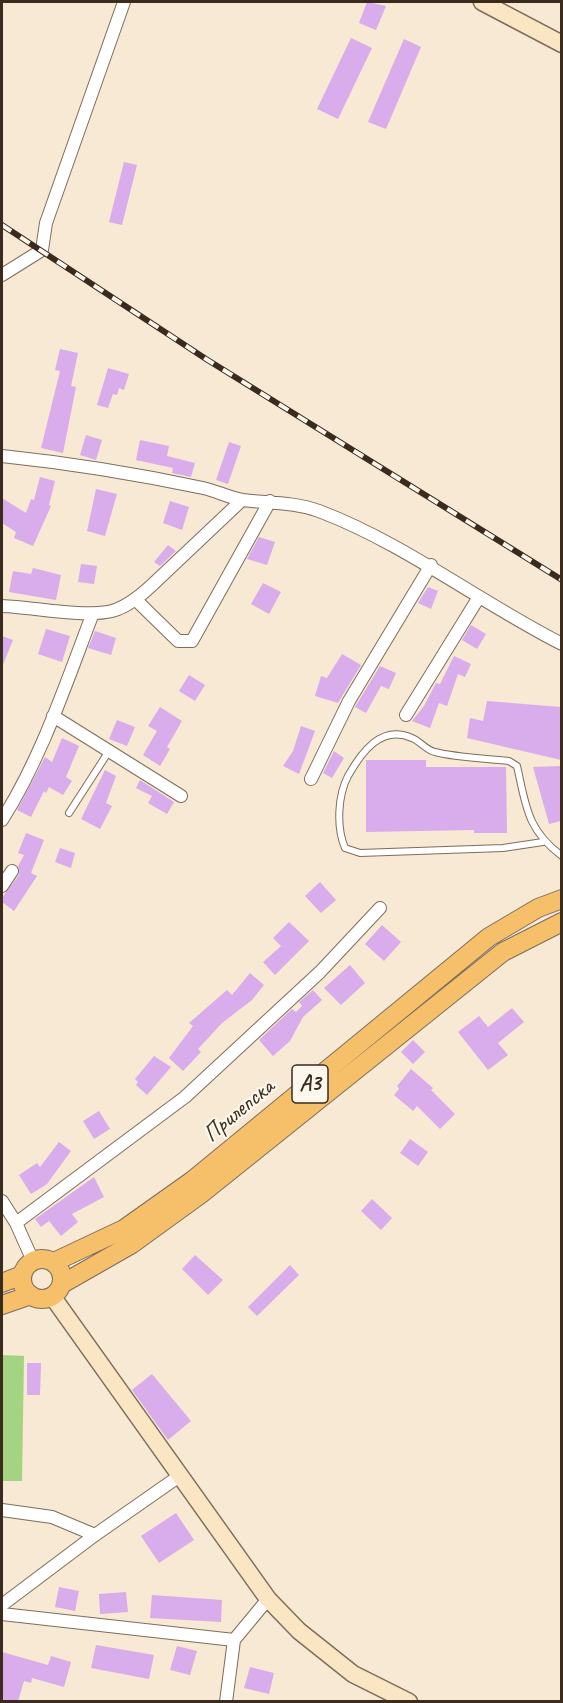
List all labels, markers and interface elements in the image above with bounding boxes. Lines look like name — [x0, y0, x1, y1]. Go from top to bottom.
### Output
road number: A3 — [292, 1065, 328, 1103]
street label: Прилепска — [198, 1073, 280, 1149]

